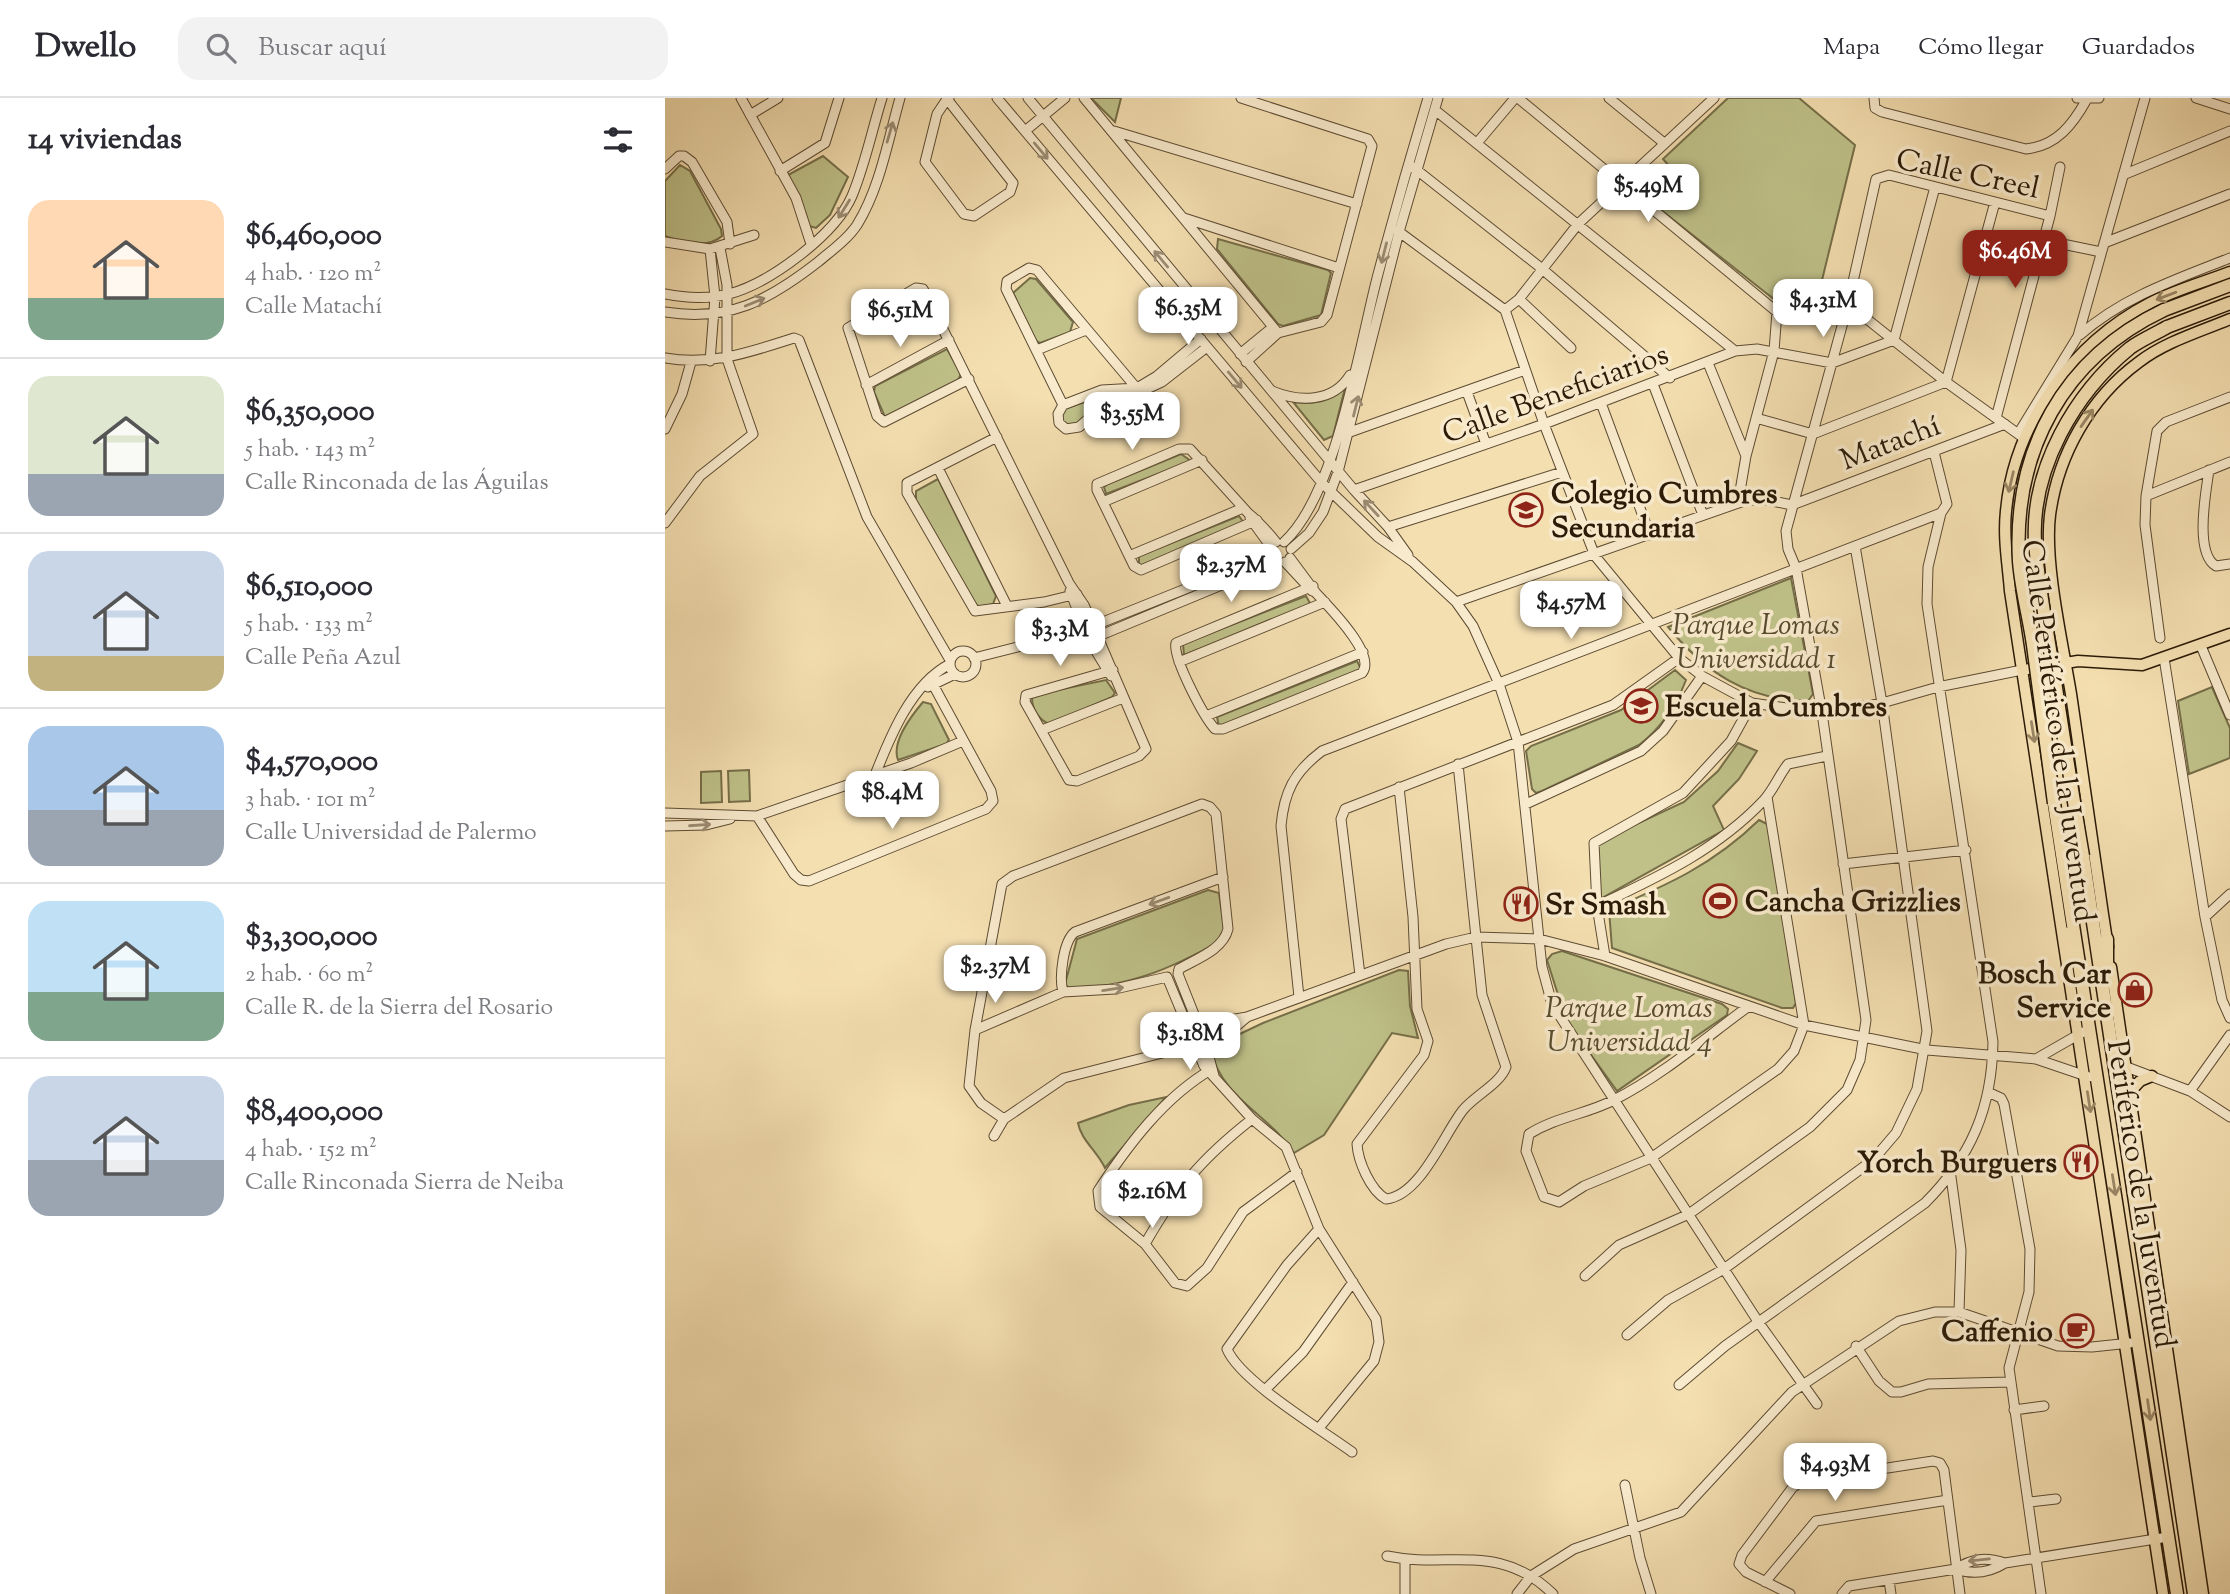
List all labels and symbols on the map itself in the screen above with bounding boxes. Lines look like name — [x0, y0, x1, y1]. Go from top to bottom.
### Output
one-way arrow — [885, 122, 898, 144]
street label: Calle Creel — [1892, 139, 2043, 212]
one-way arrow — [1033, 141, 1049, 159]
pin: $5.49M — [1591, 164, 1705, 224]
one-way arrow — [837, 198, 851, 218]
pin: $6.46M — [1958, 230, 2072, 290]
one-way arrow — [1377, 241, 1390, 264]
one-way arrow — [1153, 251, 1169, 269]
pin: $4.31M — [1766, 280, 1880, 339]
pin: $6.35M — [1131, 288, 1245, 347]
pin: $6.51M — [843, 289, 957, 349]
one-way arrow — [2156, 291, 2178, 304]
one-way arrow — [744, 295, 766, 308]
street label: Calle Beneficiarios — [1437, 334, 1675, 456]
one-way arrow — [1227, 371, 1243, 389]
pin: $3.55M — [1075, 392, 1189, 452]
one-way arrow — [1350, 395, 1363, 417]
street label: Matachí — [1834, 406, 1947, 483]
one-way arrow — [2080, 409, 2094, 428]
one-way arrow — [2004, 471, 2017, 493]
place label: Colegio Cumbres Secundaria — [1551, 474, 1778, 551]
school or university icon: Colegio Cumbres Secundaria — [1507, 491, 1545, 529]
one-way arrow — [1362, 500, 1379, 517]
street label: Calle Periférico de la Juventud — [2008, 537, 2105, 925]
pin: $2.37M — [1174, 545, 1288, 604]
pin: $4.57M — [1514, 582, 1628, 641]
park label: Parque Lomas Universidad 1 — [1672, 605, 1840, 682]
pin: $3.3M — [1011, 608, 1109, 668]
school or university icon: Escuela Cumbres — [1622, 687, 1660, 725]
place label: Escuela Cumbres — [1665, 687, 1887, 730]
one-way arrow — [2027, 720, 2040, 743]
pin: $8.4M — [843, 772, 941, 831]
one-way arrow — [689, 818, 711, 831]
sports icon: Cancha Grizzlies — [1701, 882, 1739, 920]
place label: Cancha Grizzlies — [1745, 882, 1961, 925]
restaurant icon: Sr Smash — [1502, 885, 1540, 923]
place label: Sr Smash — [1545, 885, 1667, 928]
one-way arrow — [1148, 896, 1170, 908]
pin: $2.37M — [938, 946, 1052, 1005]
place label: Bosch Car Service — [1978, 954, 2112, 1031]
shop icon: Bosch Car Service — [2116, 971, 2154, 1009]
one-way arrow — [1101, 982, 1124, 995]
park label: Parque Lomas Universidad 4 — [1545, 988, 1713, 1065]
pin: $3.18M — [1133, 1012, 1247, 1072]
street label: Periférico de la Juventud — [2094, 1037, 2185, 1352]
one-way arrow — [2083, 1090, 2096, 1113]
place label: Yorch Burguers — [1857, 1143, 2057, 1186]
restaurant icon: Yorch Burguers — [2062, 1143, 2100, 1181]
pin: $2.16M — [1095, 1170, 1209, 1230]
one-way arrow — [2108, 1173, 2121, 1196]
place label: Caffenio — [1941, 1312, 2053, 1355]
cafe icon: Caffenio — [2058, 1312, 2096, 1350]
one-way arrow — [2143, 1398, 2156, 1421]
pin: $4.93M — [1778, 1444, 1892, 1503]
one-way arrow — [1968, 1554, 1991, 1567]

